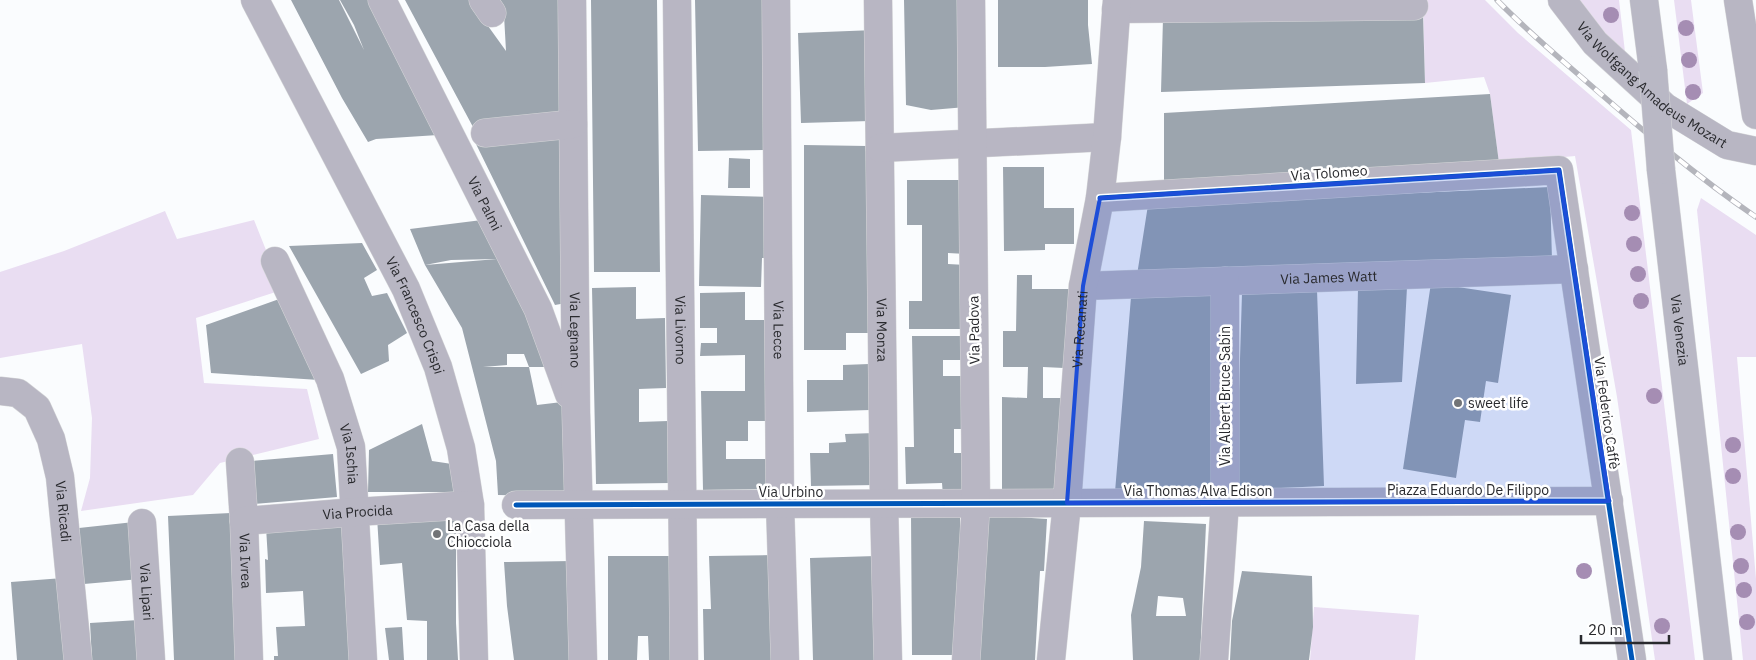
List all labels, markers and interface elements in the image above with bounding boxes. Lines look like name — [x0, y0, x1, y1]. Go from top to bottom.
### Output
street label: Via Wolfgang Amadeus Mozart — [1573, 18, 1731, 152]
street label: Via Tolomeo — [1290, 161, 1368, 185]
street label: Via Palmi — [464, 173, 506, 234]
street label: Via Francesco Crispi — [382, 254, 449, 376]
street label: Via James Watt — [1280, 267, 1378, 288]
street label: Via Recanati — [1068, 290, 1092, 369]
street label: Via Legnano — [566, 292, 585, 368]
street label: Via Venezia — [1667, 293, 1693, 367]
street label: Via Livorno — [671, 295, 690, 365]
street label: Via Padova — [964, 295, 984, 365]
street label: Via Monza — [873, 298, 891, 363]
street label: Via Lecce — [769, 300, 788, 360]
street label: Via Albert Bruce Sabin — [1216, 326, 1234, 466]
street label: Via Federico Caffè — [1590, 356, 1624, 471]
place label: sweet life — [1468, 394, 1529, 412]
marker: sweet life — [1452, 397, 1464, 409]
street label: Via Ischia — [335, 421, 362, 485]
street label: Via Ricadi — [51, 480, 75, 543]
street label: Piazza Eduardo De Filippo — [1387, 481, 1549, 499]
street label: Via Thomas Alva Edison — [1124, 482, 1272, 500]
street label: Via Urbino — [759, 483, 824, 501]
street label: Via Procida — [322, 501, 394, 524]
place label: La Casa della Chiocciola — [447, 517, 530, 551]
marker: La Casa della Chiocciola — [431, 528, 443, 540]
street label: Via Ivrea — [235, 533, 255, 589]
street label: Via Lipari — [136, 563, 157, 621]
scale bar — [1581, 612, 1668, 644]
text: 20 m — [1588, 620, 1623, 639]

